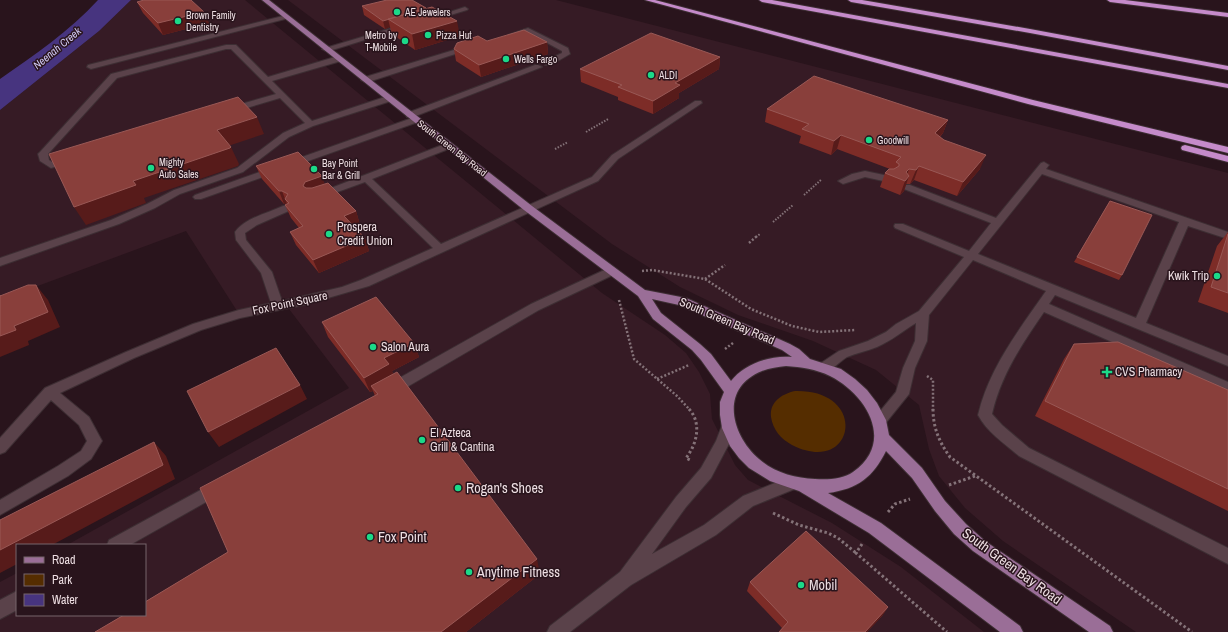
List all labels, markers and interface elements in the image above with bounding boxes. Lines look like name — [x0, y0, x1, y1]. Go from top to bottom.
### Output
place label: AE Jewelers — [404, 6, 451, 19]
marker: AE Jewelers — [392, 7, 402, 17]
place label: Brown Family Dentistry — [186, 9, 237, 34]
marker: Brown Family Dentistry — [173, 16, 183, 26]
water label: Neenah Creek — [30, 24, 84, 72]
place label: Metro by T-Mobile — [365, 29, 398, 54]
place label: Pizza Hut — [436, 29, 472, 42]
marker: Pizza Hut — [423, 30, 433, 40]
marker: Metro by T-Mobile — [400, 36, 410, 46]
place label: Wells Fargo — [514, 53, 558, 66]
marker: Wells Fargo — [501, 54, 511, 64]
place label: ALDI — [658, 69, 677, 82]
marker: ALDI — [646, 70, 656, 80]
street label: South Green Bay Road — [415, 117, 489, 179]
place label: Goodwill — [877, 134, 909, 147]
marker: Goodwill — [864, 135, 874, 145]
place label: Mighty Auto Sales — [158, 156, 199, 181]
place label: Bay Point Bar & Grill — [322, 157, 360, 182]
marker: Mighty Auto Sales — [146, 163, 156, 173]
marker: Bay Point Bar & Grill — [309, 164, 319, 174]
place label: Prospera Credit Union — [337, 219, 393, 249]
marker: Prospera Credit Union — [324, 229, 334, 239]
place label: Kwik Trip — [1168, 268, 1209, 284]
marker: Kwik Trip — [1212, 271, 1222, 281]
street label: Fox Point Square — [251, 287, 329, 319]
street label: South Green Bay Road — [677, 294, 777, 348]
place label: Salon Aura — [381, 339, 430, 355]
marker: Salon Aura — [368, 342, 378, 352]
place label: CVS Pharmacy — [1115, 364, 1182, 380]
marker: CVS Pharmacy — [1102, 367, 1112, 377]
place label: El Azteca Grill & Cantina — [430, 425, 495, 455]
marker: El Azteca Grill & Cantina — [417, 435, 427, 445]
place label: Rogan's Shoes — [466, 479, 544, 497]
marker: Rogan's Shoes — [453, 483, 463, 493]
street label: South Green Bay Road — [959, 524, 1065, 608]
place label: Fox Point — [378, 528, 427, 546]
marker: Fox Point — [365, 532, 375, 542]
legend — [16, 544, 146, 616]
text: Road — [52, 552, 76, 568]
place label: Anytime Fitness — [476, 563, 560, 581]
marker: Anytime Fitness — [464, 567, 474, 577]
text: Park — [52, 572, 72, 588]
place label: Mobil — [809, 576, 837, 594]
marker: Mobil — [796, 580, 806, 590]
text: Water — [52, 592, 79, 608]

